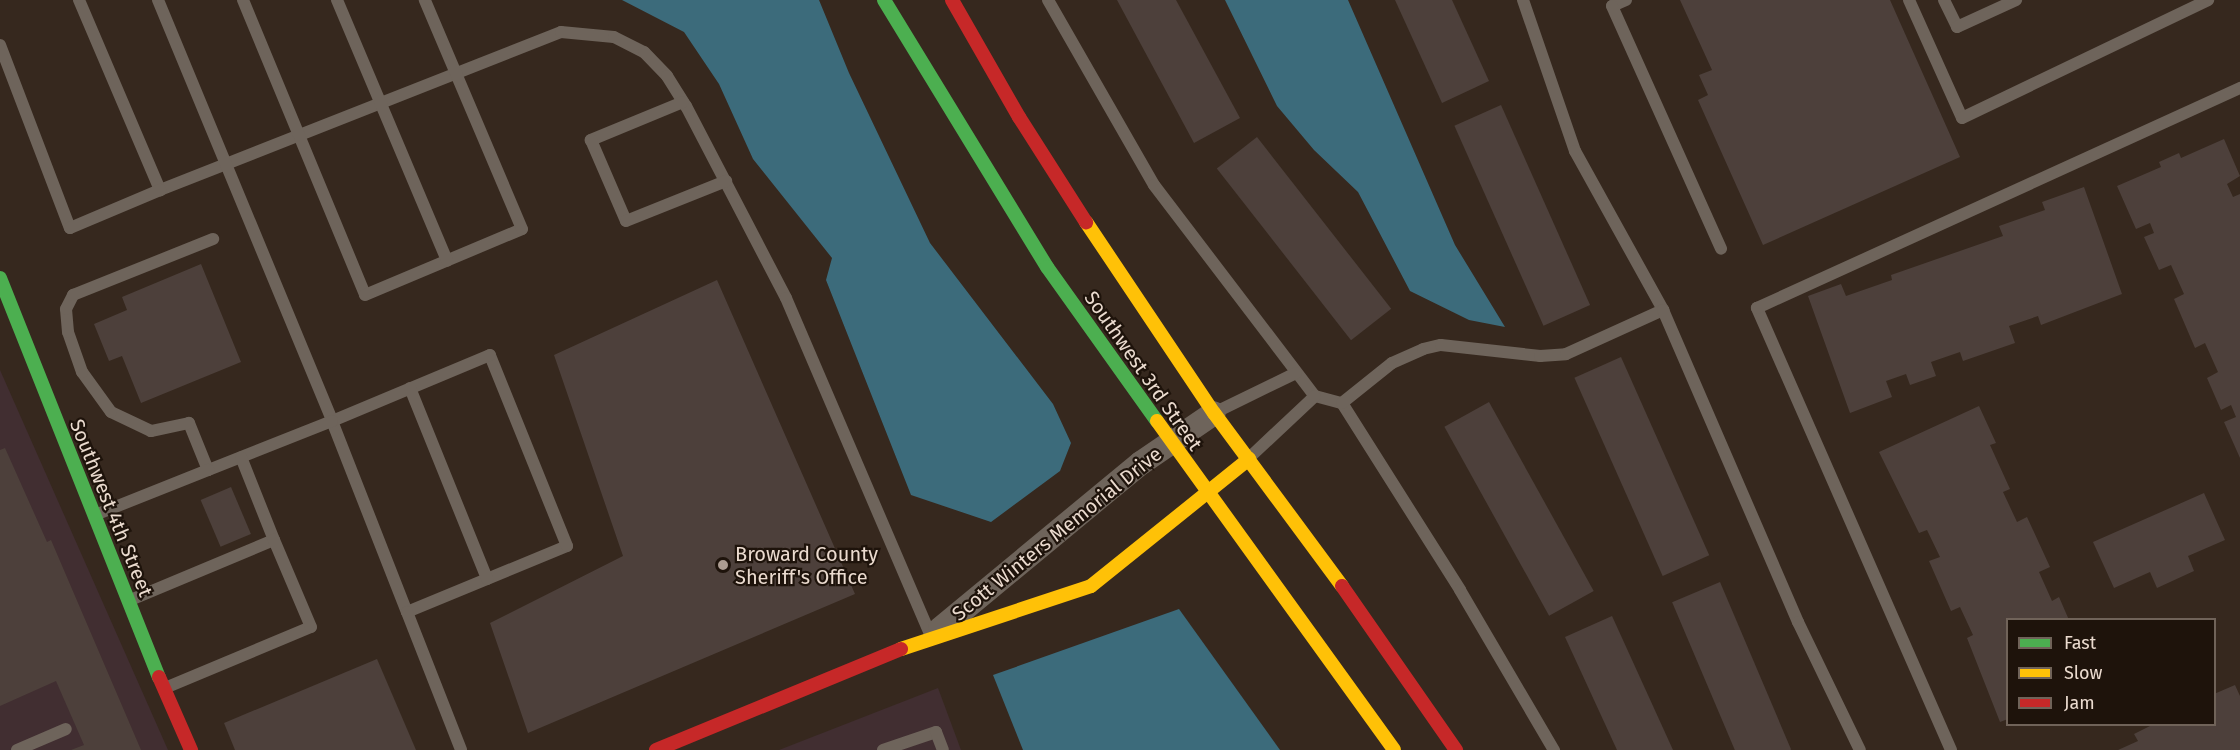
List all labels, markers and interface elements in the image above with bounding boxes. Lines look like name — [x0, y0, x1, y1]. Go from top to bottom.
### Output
street label: Southwest 3rd Street — [1079, 287, 1207, 455]
street label: Southwest 4th Street — [64, 416, 158, 600]
street label: Scott Winters Memorial Drive — [947, 442, 1167, 626]
place label: Broward County Sheriff's Office — [735, 542, 878, 589]
marker: Broward County Sheriff's Office — [716, 558, 730, 572]
legend — [2006, 618, 2216, 726]
text: Fast — [2064, 632, 2096, 654]
text: Slow — [2064, 662, 2102, 684]
text: Jam — [2064, 692, 2095, 714]

